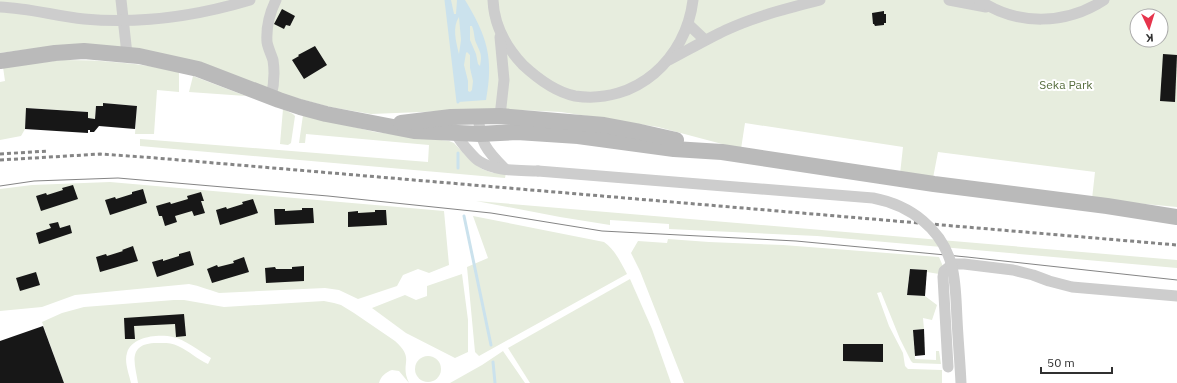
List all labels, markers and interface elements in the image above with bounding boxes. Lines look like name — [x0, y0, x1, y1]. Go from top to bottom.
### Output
north arrow — [1129, 8, 1169, 48]
text: K — [1145, 31, 1154, 45]
park label: Seka Park — [1039, 77, 1093, 92]
scale bar — [1041, 349, 1112, 375]
text: 50 m — [1047, 355, 1075, 370]

